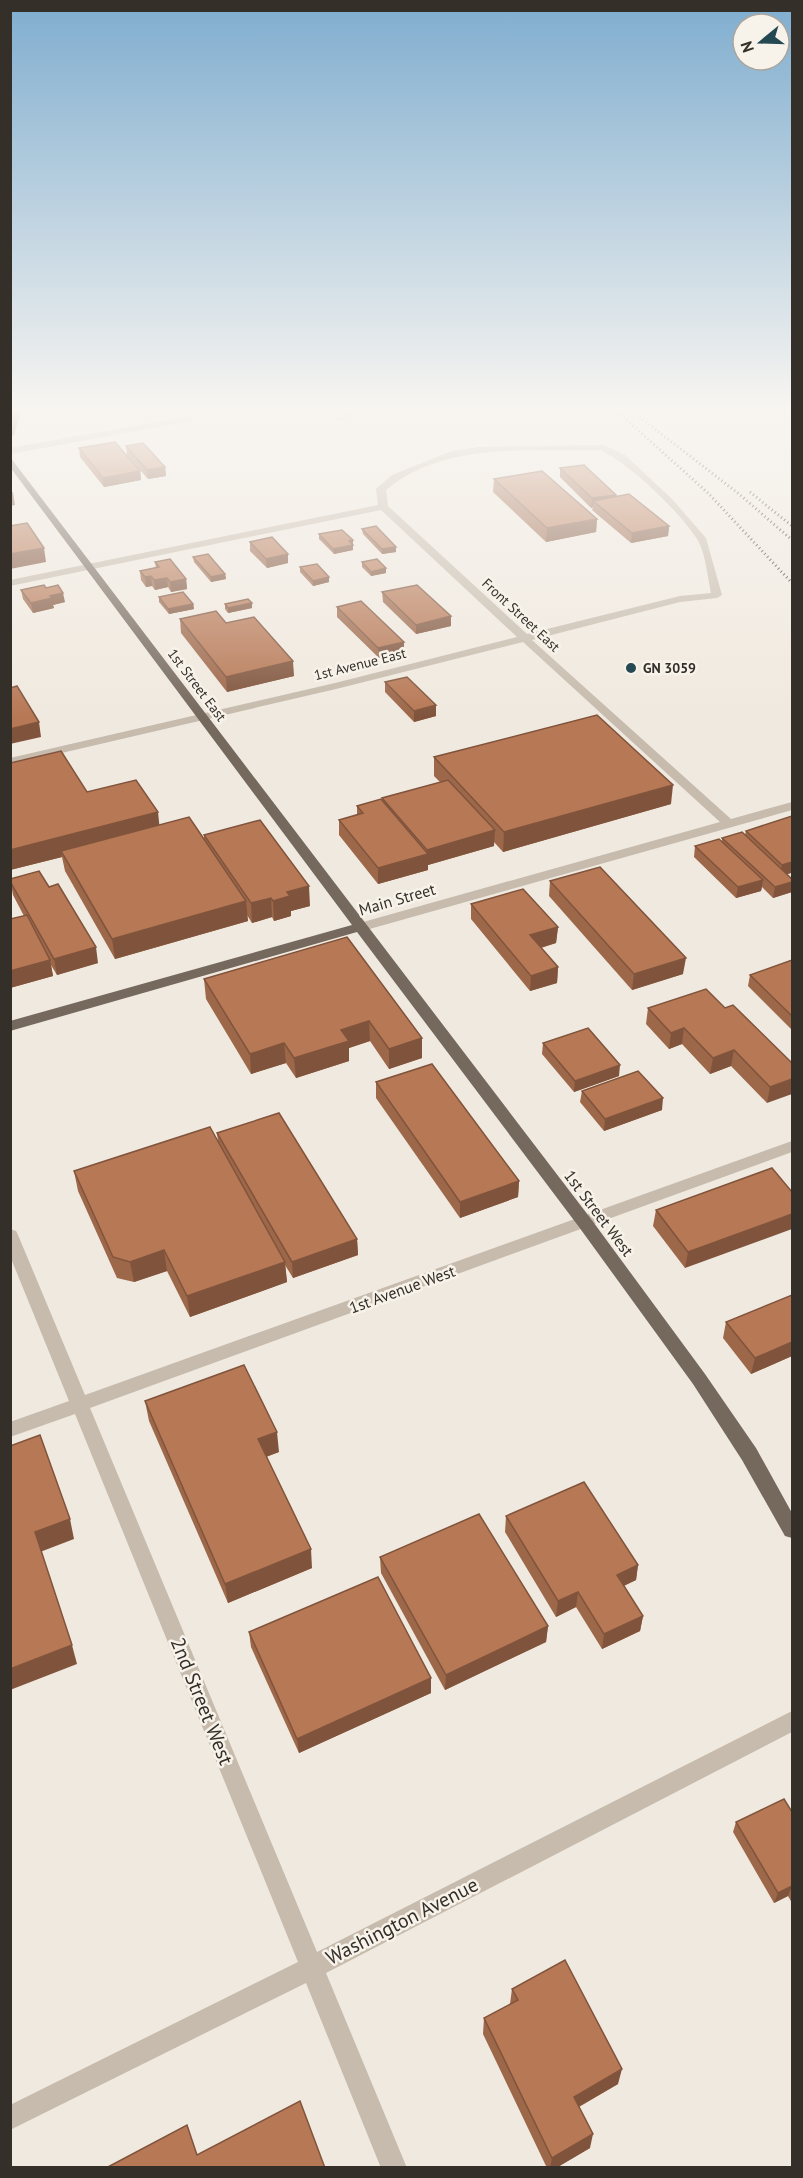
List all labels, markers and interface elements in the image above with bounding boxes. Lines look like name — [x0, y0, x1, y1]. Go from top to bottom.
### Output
north arrow — [731, 12, 791, 72]
text: N — [736, 39, 758, 55]
street label: Front Street East — [478, 574, 564, 656]
street label: 1st Avenue East — [312, 644, 408, 684]
street label: 1st Street East — [164, 645, 230, 725]
place label: GN 3059 — [643, 659, 696, 677]
marker: GN 3059 — [624, 661, 638, 675]
street label: Main Street — [356, 878, 438, 919]
street label: 1st Street West — [560, 1166, 638, 1261]
street label: 1st Avenue West — [346, 1260, 458, 1317]
street label: 2nd Street West — [165, 1634, 239, 1769]
street label: Washington Avenue — [321, 1871, 483, 1971]

